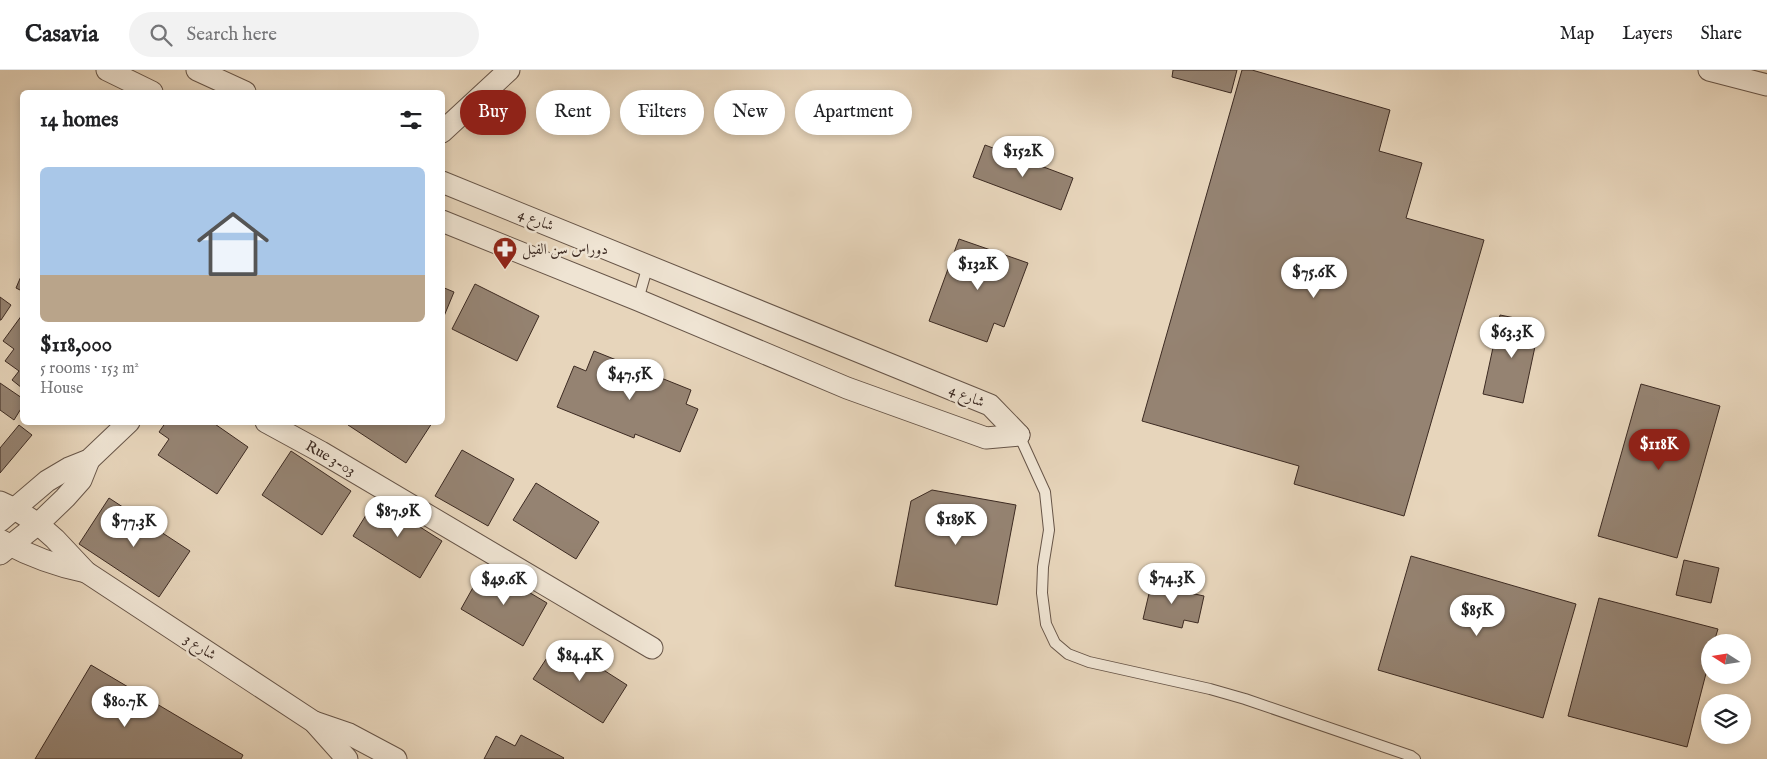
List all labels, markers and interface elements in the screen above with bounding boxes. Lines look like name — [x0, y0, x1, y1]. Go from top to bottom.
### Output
search box — [129, 12, 479, 57]
text: Casavia — [25, 19, 99, 50]
icon: search — [147, 21, 175, 49]
text: Search here — [187, 23, 277, 47]
text: Map — [1560, 23, 1594, 46]
text: Layers — [1622, 23, 1673, 46]
text: Share — [1701, 23, 1742, 46]
chip: Buy — [460, 90, 526, 135]
chip: Rent — [536, 90, 610, 135]
chip: Filters — [620, 90, 704, 135]
chip: New — [714, 90, 785, 135]
chip: Apartment — [795, 90, 912, 135]
icon: filters — [397, 106, 425, 134]
text: 14 homes — [40, 107, 118, 134]
pin: $152K — [988, 136, 1058, 178]
text: $152K — [1003, 142, 1043, 162]
icon: home — [188, 199, 278, 289]
street label: شارع 4 — [514, 204, 557, 238]
pharmacy icon: دوراس سن الفيل — [492, 236, 518, 270]
place label: دوراس سن الفيل — [522, 240, 608, 260]
pin: $132K — [943, 248, 1013, 291]
text: $132K — [958, 255, 998, 275]
pin: $75.6K — [1273, 256, 1355, 299]
text: $75.6K — [1292, 263, 1336, 283]
pin: $63.3K — [1471, 316, 1553, 359]
text: $63.3K — [1491, 323, 1533, 343]
text: $118,000 — [40, 332, 112, 359]
pin: $47.5K — [589, 358, 671, 401]
text: 5 rooms · 153 m² — [40, 359, 139, 379]
text: $47.5K — [608, 365, 652, 385]
text: House — [40, 379, 83, 399]
street label: شارع 4 — [945, 380, 988, 415]
pin: $118K — [1624, 428, 1694, 471]
text: $118K — [1640, 435, 1678, 455]
street label: Rue 3-03 — [302, 436, 359, 480]
pin: $87.9K — [357, 496, 439, 538]
text: $87.9K — [376, 502, 420, 522]
pin: $189K — [921, 504, 991, 546]
pin: $77.3K — [93, 506, 175, 548]
text: $189K — [936, 510, 976, 530]
text: $77.3K — [112, 512, 156, 532]
pin: $74.3K — [1131, 562, 1213, 605]
pin: $49.6K — [463, 564, 545, 606]
text: $74.3K — [1149, 569, 1195, 589]
text: $49.6K — [481, 570, 527, 590]
pin: $85K — [1447, 594, 1507, 637]
text: $85K — [1461, 601, 1493, 621]
street label: شارع 3 — [179, 630, 220, 667]
north arrow — [1701, 634, 1751, 684]
map controls — [1701, 634, 1751, 744]
pin: $84.4K — [539, 640, 621, 682]
text: $84.4K — [557, 646, 603, 666]
pin: $80.7K — [84, 686, 166, 728]
text: $80.7K — [103, 692, 147, 712]
button: layers — [1701, 694, 1751, 744]

